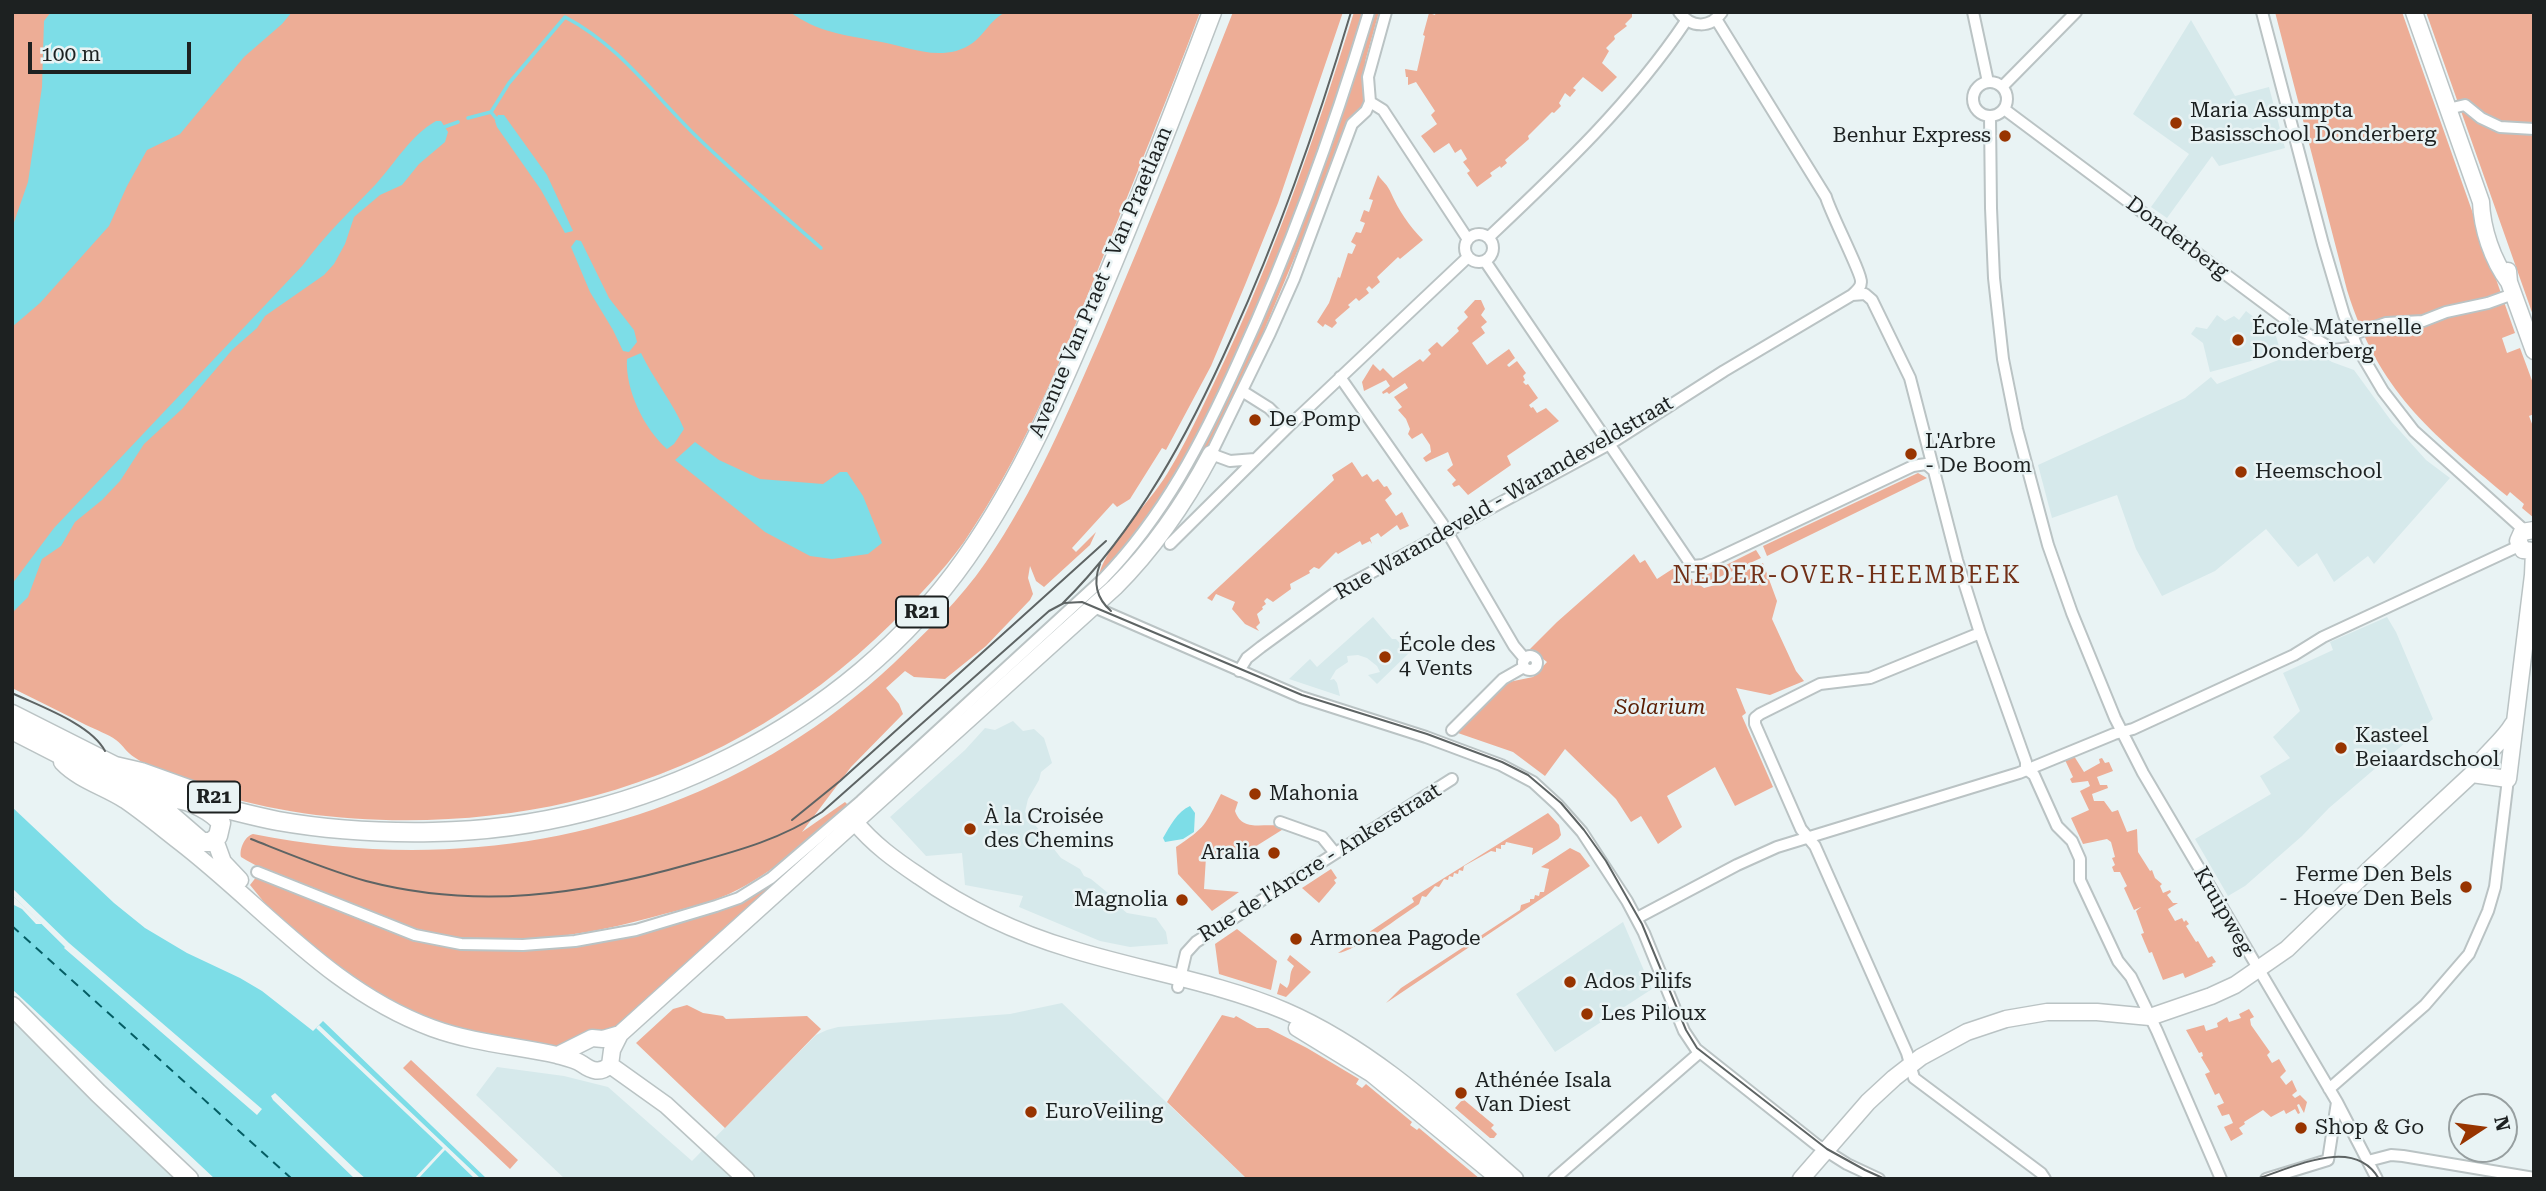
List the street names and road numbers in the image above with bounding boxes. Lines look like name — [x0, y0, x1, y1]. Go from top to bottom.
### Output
street label: Avenue Van Praet - Van Praetlaan — [1024, 123, 1178, 441]
street label: Donderberg — [2121, 191, 2233, 285]
street label: Rue Warandeveld - Warandeveldstraat — [1330, 391, 1678, 605]
road number: R21 — [896, 596, 948, 628]
street label: Rue de l'Ancre - Ankerstraat — [1194, 778, 1446, 948]
road number: R21 — [188, 782, 240, 812]
street label: Kruipweg — [2188, 863, 2258, 959]

